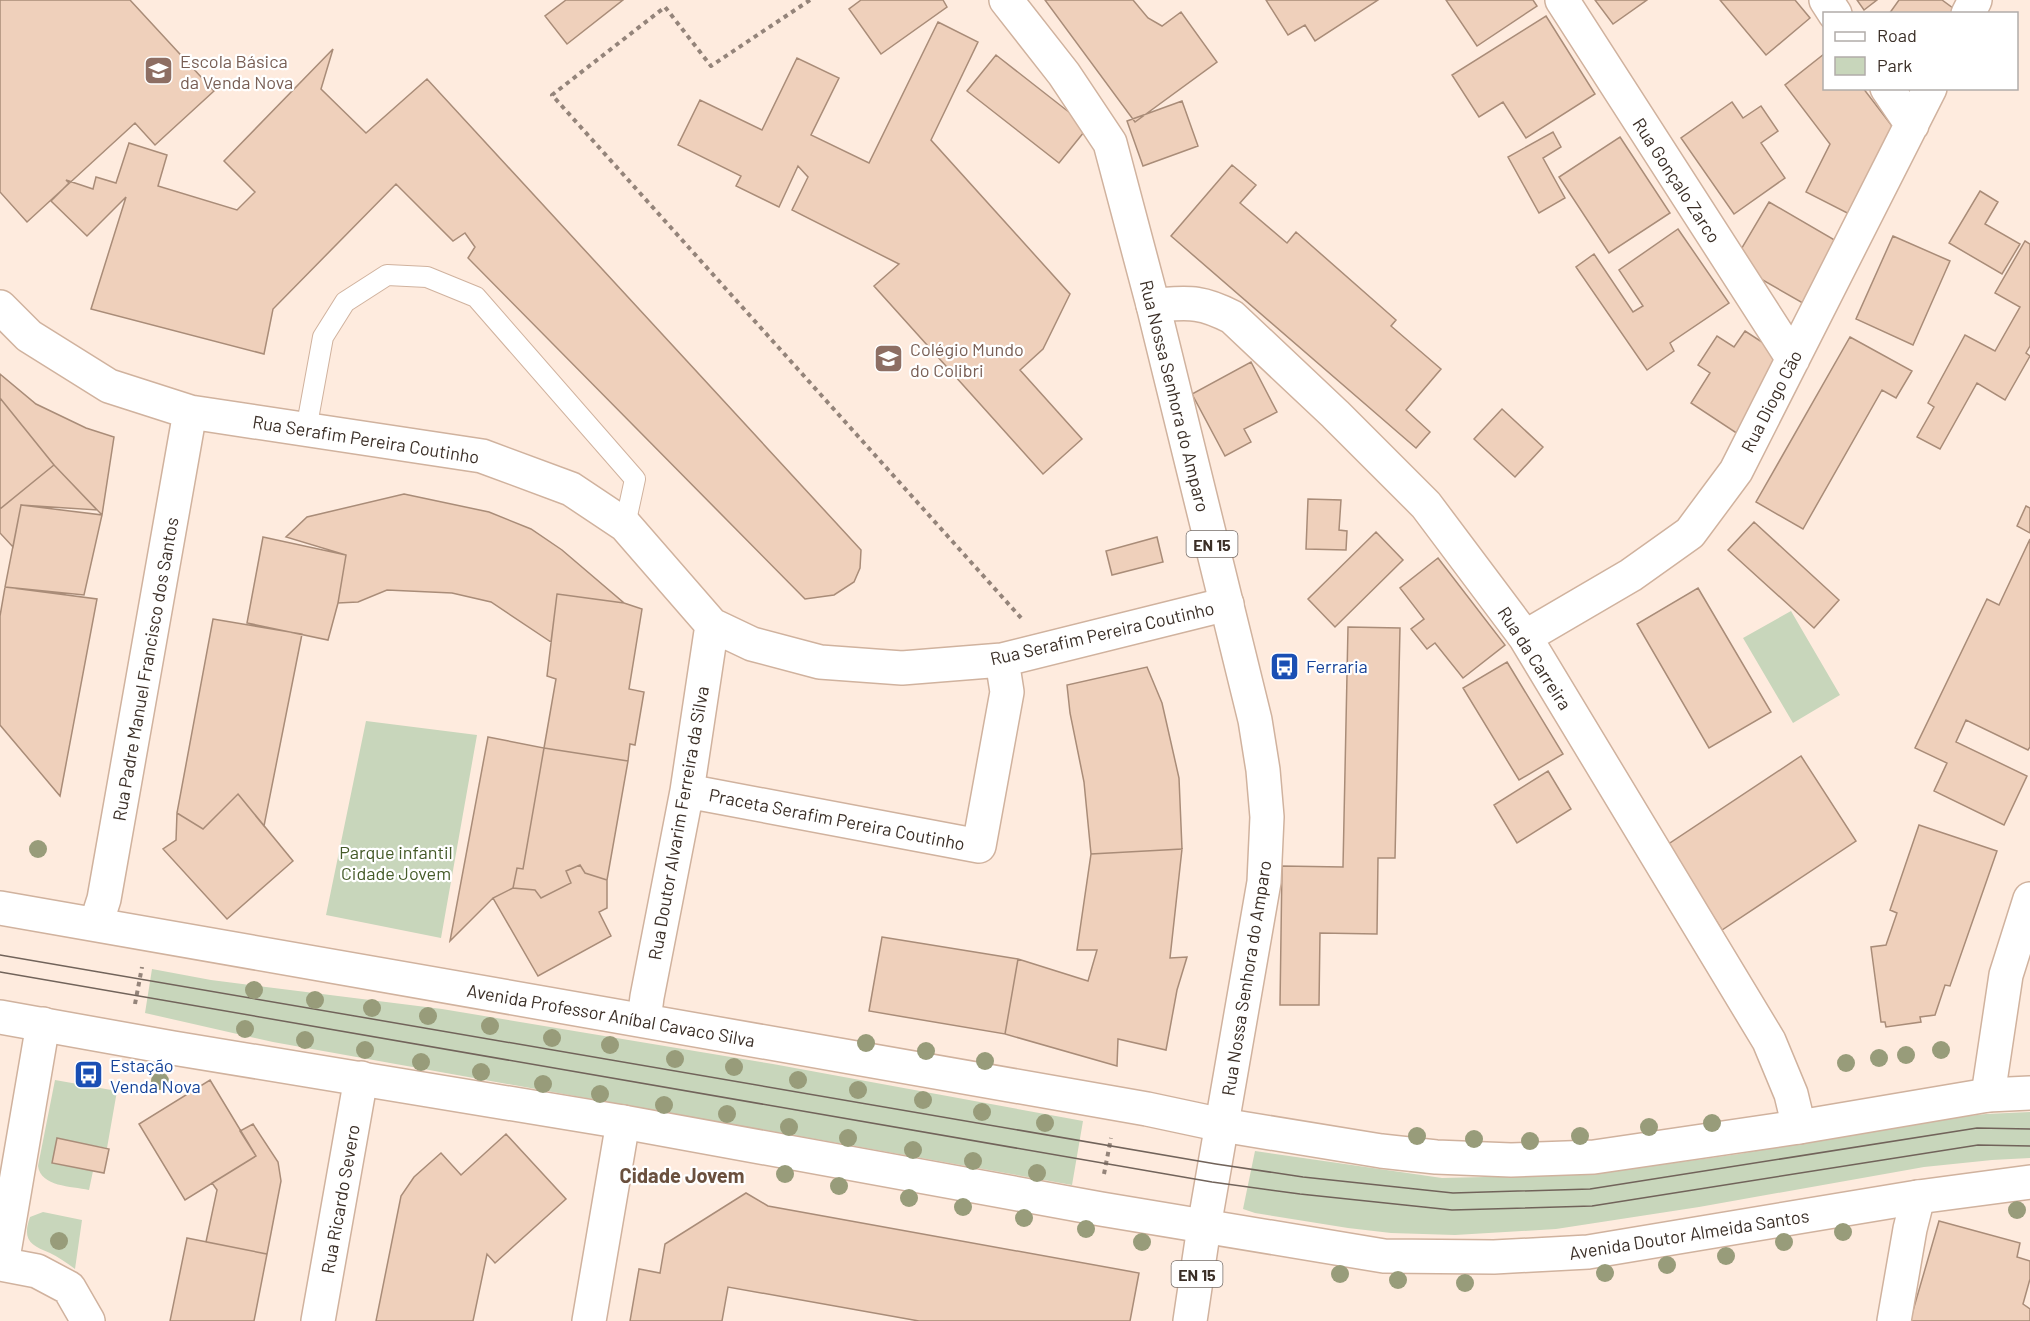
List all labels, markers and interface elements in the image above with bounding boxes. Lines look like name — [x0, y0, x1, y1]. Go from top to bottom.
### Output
legend — [1823, 12, 2018, 90]
text: Road — [1877, 24, 1917, 46]
place label: Escola Básica da Venda Nova — [180, 50, 293, 93]
text: Park — [1877, 54, 1912, 76]
school or university icon: Escola Básica da Venda Nova — [143, 55, 175, 87]
street label: Rua Gonçalo Zarco — [1628, 113, 1726, 247]
street label: Rua Nossa Senhora do Amparo — [1136, 278, 1214, 514]
place label: Colégio Mundo do Colibri — [910, 338, 1024, 381]
school or university icon: Colégio Mundo do Colibri — [873, 343, 905, 375]
street label: Rua Diogo Cão — [1736, 346, 1806, 456]
street label: Rua Serafim Pereira Coutinho — [251, 410, 481, 468]
street label: Rua Padre Manuel Francisco dos Santos — [107, 515, 183, 823]
road number: EN 15 — [1186, 531, 1238, 557]
street label: Rua Serafim Pereira Coutinho — [988, 596, 1216, 670]
street label: Rua da Carreira — [1493, 602, 1577, 714]
bus stop icon: Ferraria — [1269, 650, 1301, 682]
place label: Ferraria — [1306, 655, 1368, 677]
street label: Rua Doutor Alvarim Ferreira da Silva — [643, 684, 713, 962]
street label: Praceta Serafim Pereira Coutinho — [707, 783, 967, 855]
park label: Parque infantil Cidade Jovem — [339, 841, 453, 884]
street label: Rua Nossa Senhora do Amparo — [1217, 859, 1275, 1097]
street label: Avenida Professor Aníbal Cavaco Silva — [465, 979, 757, 1051]
place label: Estação Venda Nova — [110, 1054, 201, 1097]
bus stop icon: Estação Venda Nova — [73, 1059, 105, 1091]
street label: Rua Ricardo Severo — [316, 1123, 364, 1275]
district label: Cidade Jovem — [620, 1163, 744, 1187]
street label: Avenida Doutor Almeida Santos — [1567, 1204, 1811, 1264]
road number: EN 15 — [1172, 1261, 1222, 1287]

